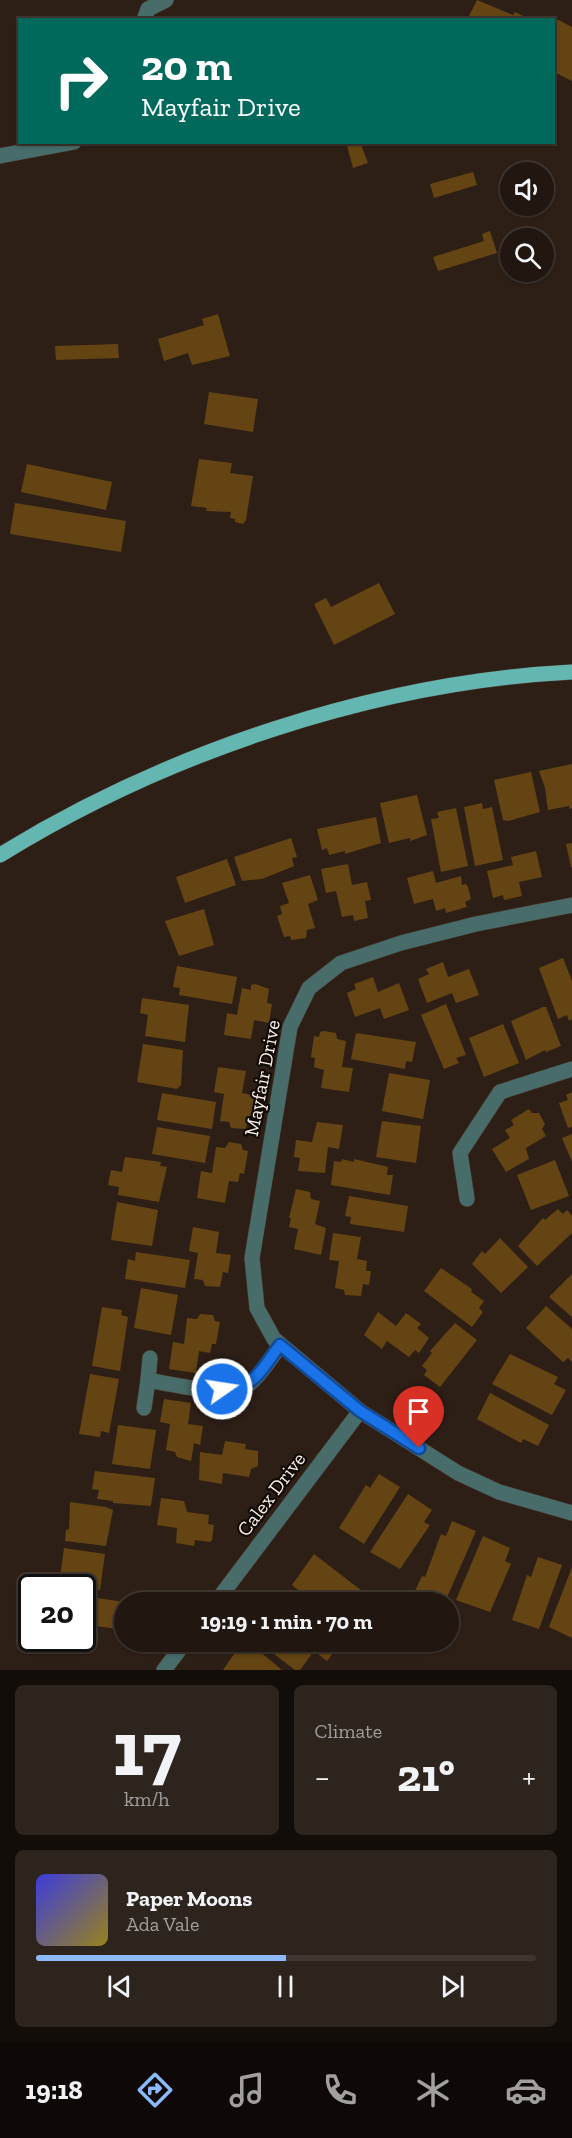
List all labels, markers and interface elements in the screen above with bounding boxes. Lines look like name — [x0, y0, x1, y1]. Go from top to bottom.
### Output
text: 20 m — [141, 40, 232, 91]
icon: right — [42, 42, 120, 120]
text: Mayfair Drive — [141, 91, 301, 123]
map controls — [500, 162, 554, 282]
button: sound — [500, 162, 554, 216]
button: search — [500, 228, 554, 282]
street label: Mayfair Drive — [239, 1018, 285, 1138]
position arrow — [190, 1357, 254, 1421]
pin — [393, 1386, 444, 1448]
icon: arrive — [402, 1395, 435, 1428]
street label: Calex Drive — [232, 1447, 310, 1541]
speed limit sign: 20 — [18, 1574, 96, 1652]
text: 19:19 · 1 min · 70 m — [200, 1608, 373, 1635]
text: 17 — [112, 1701, 181, 1795]
text: Climate — [315, 1719, 382, 1743]
text: 21° — [397, 1749, 455, 1803]
text: − — [315, 1757, 330, 1796]
text: + — [522, 1757, 536, 1796]
text: km/h — [124, 1787, 170, 1811]
text: Paper Moons — [126, 1885, 252, 1912]
text: Ada Vale — [126, 1912, 199, 1936]
icon: previous — [103, 1970, 136, 2003]
icon: pause — [269, 1970, 302, 2003]
icon: next — [436, 1970, 469, 2003]
icon: directions — [134, 2069, 176, 2111]
icon: music — [226, 2069, 268, 2111]
icon: phone — [319, 2069, 361, 2111]
icon: climate — [412, 2069, 454, 2111]
icon: car — [505, 2069, 547, 2111]
text: 19:18 — [25, 2074, 83, 2106]

